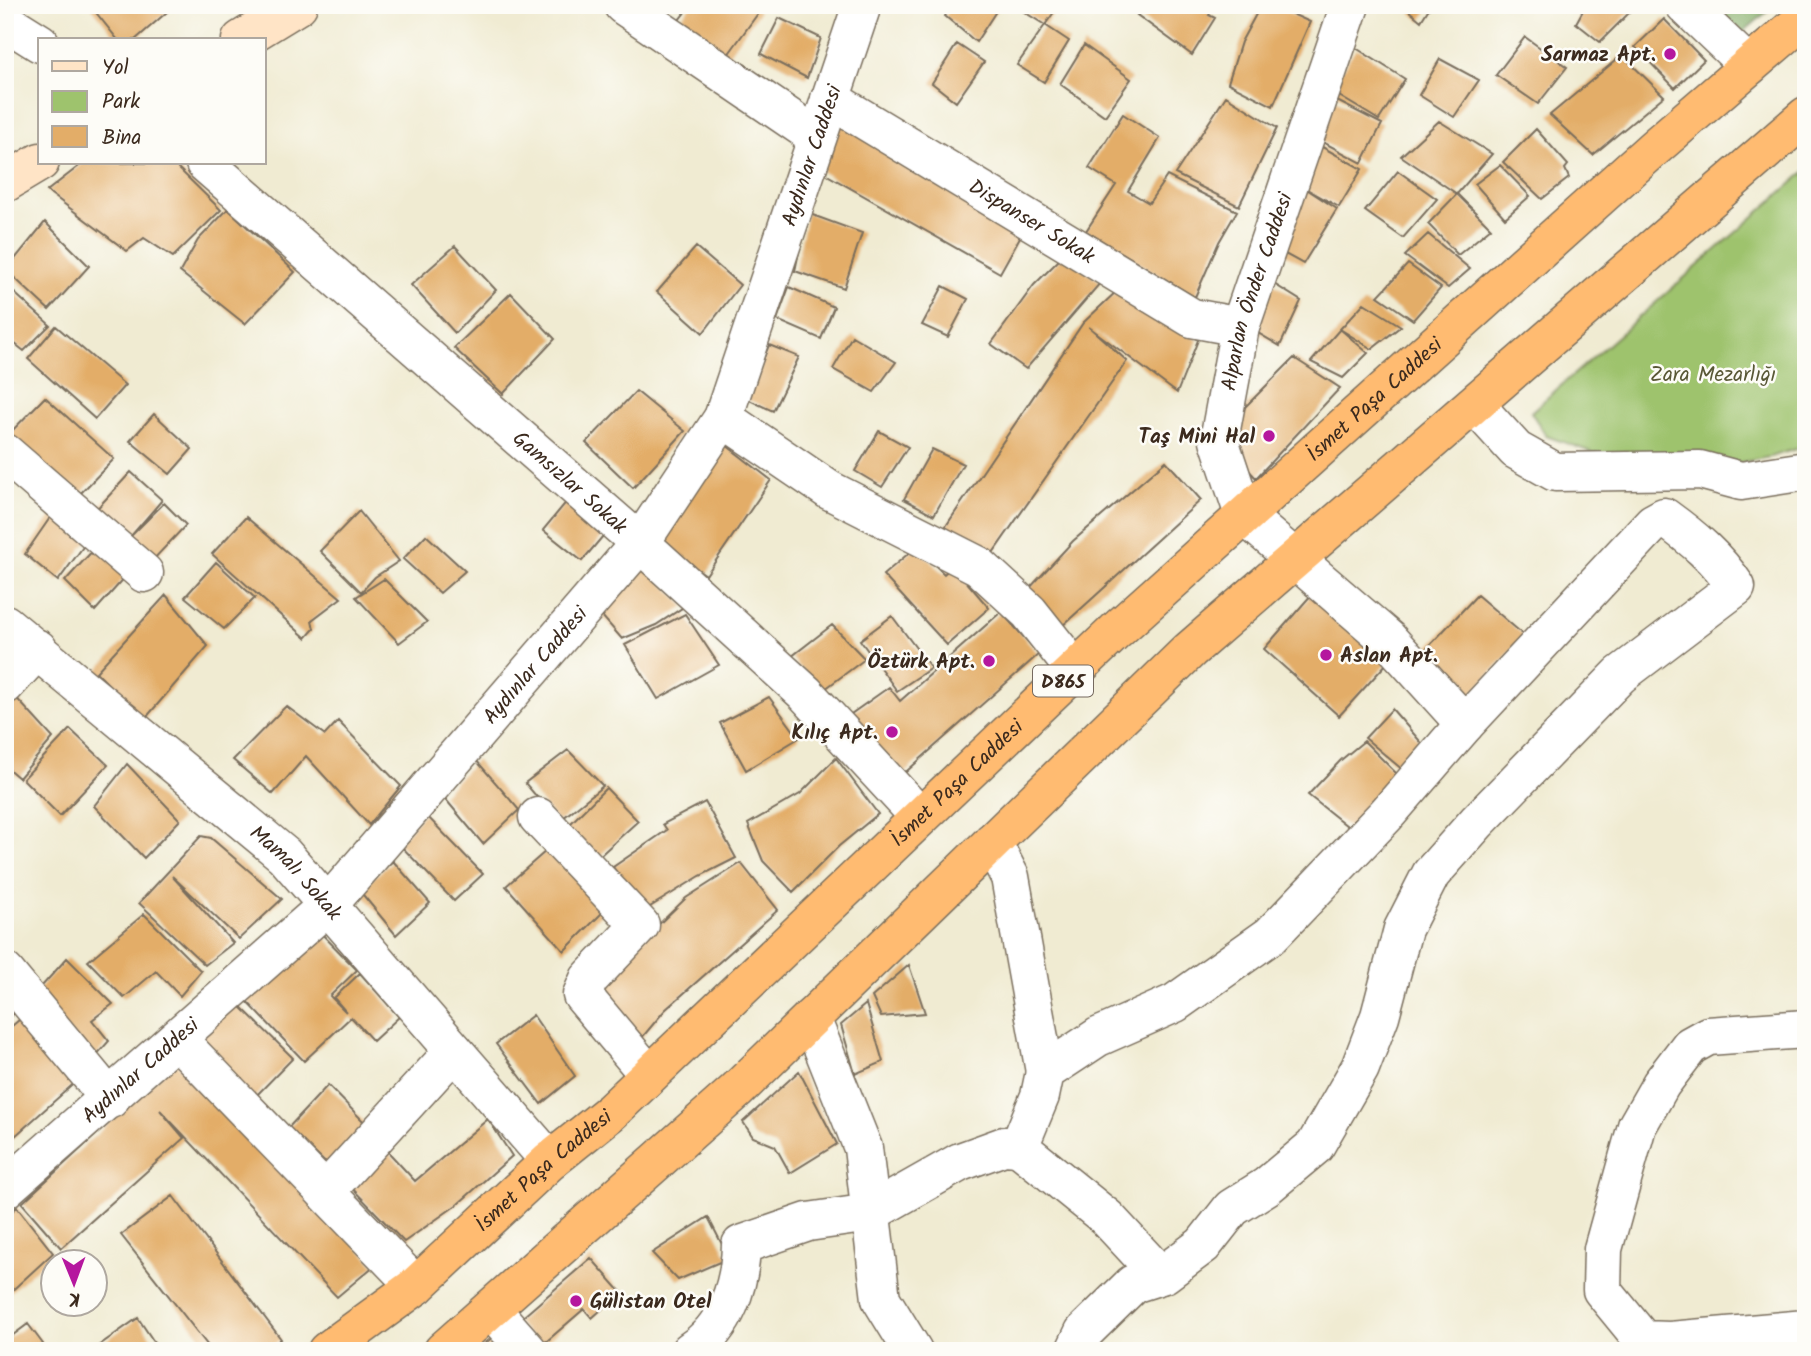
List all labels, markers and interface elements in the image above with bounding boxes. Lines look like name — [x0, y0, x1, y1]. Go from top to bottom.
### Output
legend — [38, 38, 266, 164]
place label: Sarmaz Apt. — [1541, 39, 1656, 72]
marker: Sarmaz Apt. — [1662, 46, 1678, 62]
text: Yol — [102, 52, 129, 85]
street label: Aydınlar Caddesi — [774, 80, 852, 231]
text: Park — [102, 86, 140, 119]
text: Bina — [102, 122, 141, 155]
street label: Dispanser Sokak — [962, 171, 1101, 274]
street label: Alparlan Önder Caddesi — [1213, 188, 1303, 394]
street label: İsmet Paşa Caddesi — [1300, 329, 1451, 471]
park label: Zara Mezarlığı — [1650, 359, 1776, 392]
place label: Taş Mini Hal — [1138, 421, 1255, 454]
street label: Gamsızlar Sokak — [504, 423, 634, 543]
marker: Taş Mini Hal — [1261, 428, 1277, 444]
street label: Aydınlar Caddesi — [476, 599, 597, 732]
place label: Aslan Apt. — [1340, 640, 1438, 673]
place label: Öztürk Apt. — [867, 646, 975, 679]
marker: Aslan Apt. — [1318, 647, 1334, 663]
marker: Öztürk Apt. — [981, 653, 997, 669]
road number: D865 — [1033, 666, 1093, 696]
street label: İsmet Paşa Caddesi — [883, 711, 1033, 856]
place label: Kılıç Apt. — [791, 717, 878, 750]
marker: Kılıç Apt. — [884, 724, 900, 740]
street label: Mamalı Sokak — [241, 818, 349, 929]
street label: Aydınlar Caddesi — [75, 1010, 208, 1132]
street label: İsmet Paşa Caddesi — [468, 1102, 621, 1241]
north arrow — [38, 1248, 108, 1318]
text: K — [68, 1283, 80, 1313]
place label: Gülistan Otel — [590, 1286, 712, 1319]
marker: Gülistan Otel — [568, 1293, 584, 1309]

